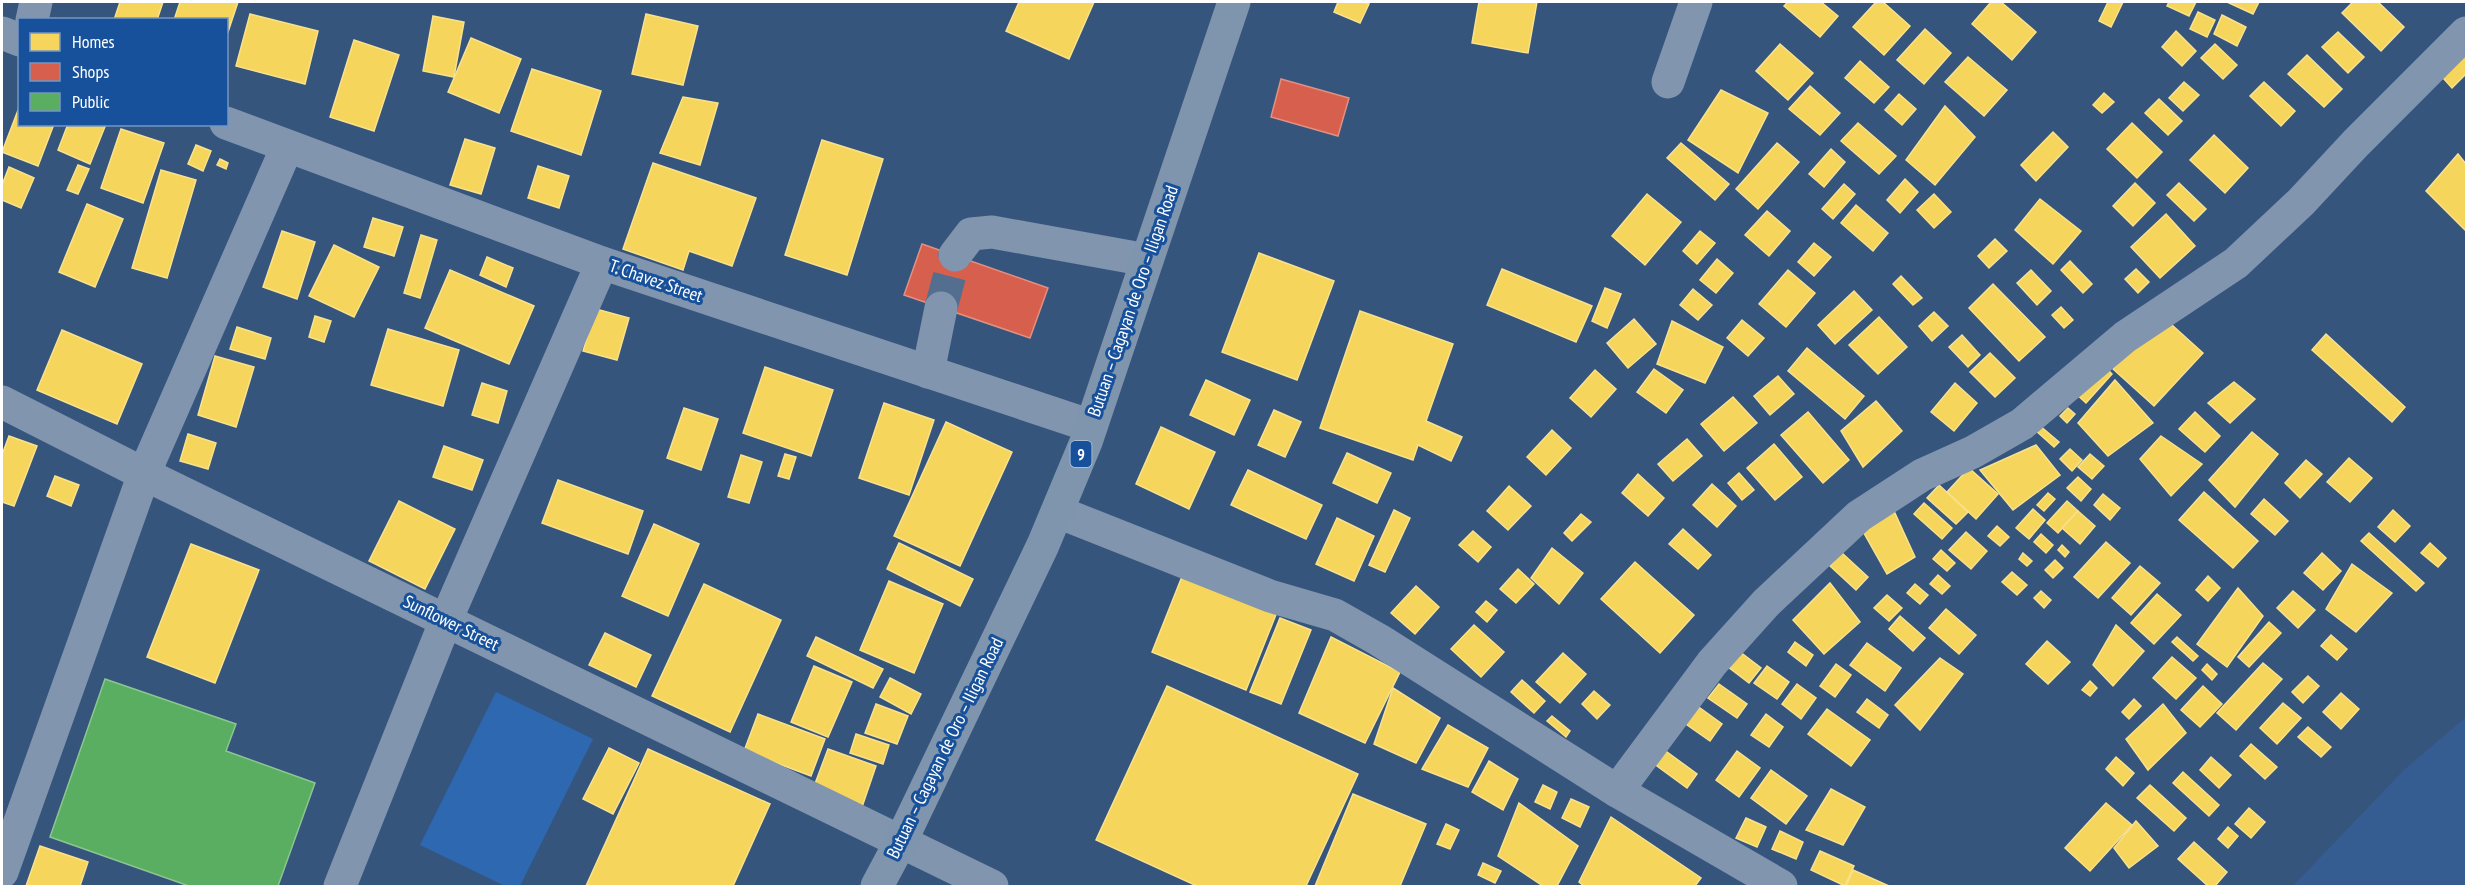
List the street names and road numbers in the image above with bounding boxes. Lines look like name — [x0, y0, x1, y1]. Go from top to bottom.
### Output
street label: Butuan – Cagayan de Oro – Iligan Road — [1082, 182, 1183, 419]
street label: T. Chavez Street — [606, 254, 706, 307]
road number: 9 — [1070, 441, 1092, 467]
street label: Sunflower Street — [400, 590, 503, 656]
street label: Butuan – Cagayan de Oro – Iligan Road — [881, 634, 1008, 862]

